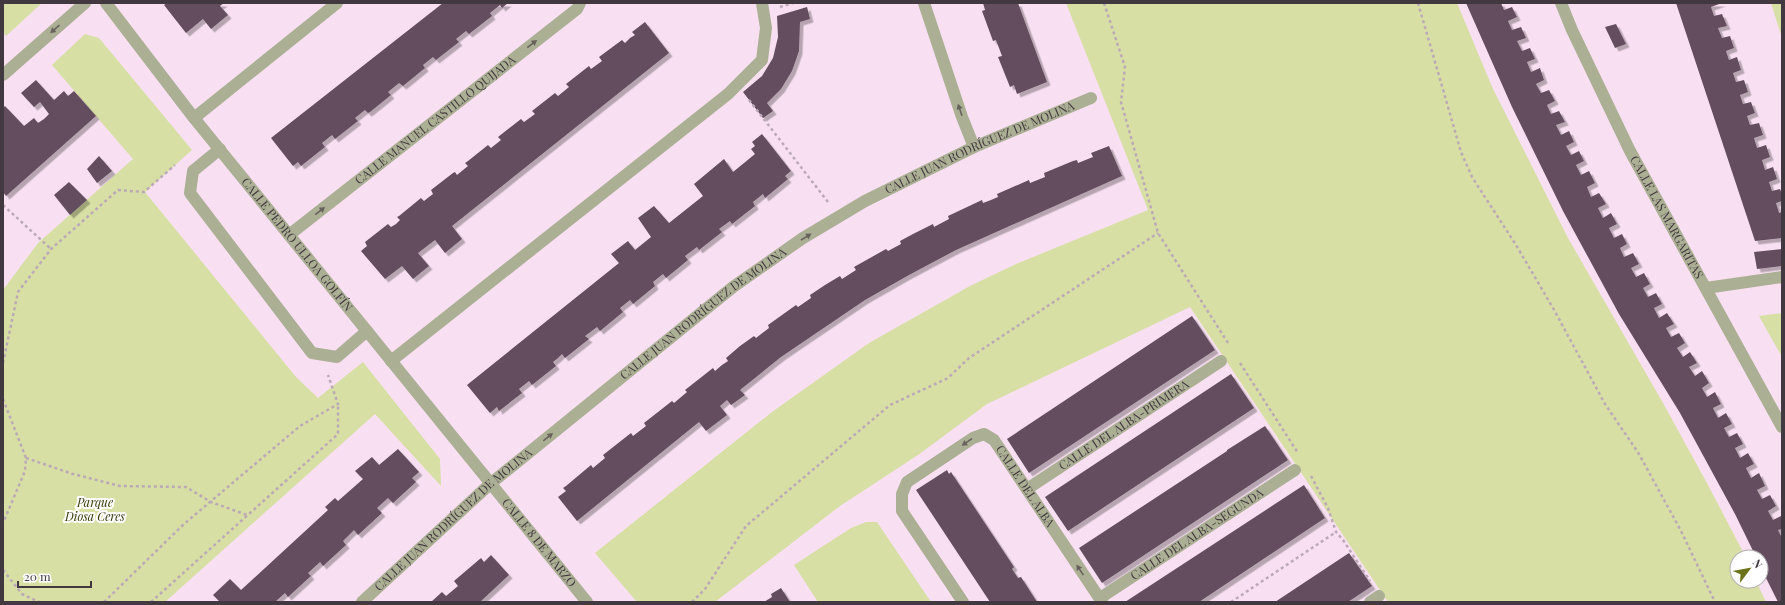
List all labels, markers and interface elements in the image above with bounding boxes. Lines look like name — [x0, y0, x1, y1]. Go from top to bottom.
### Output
one-way arrow — [50, 24, 61, 33]
one-way arrow — [527, 40, 538, 48]
street label: CALLE MANUEL CASTILLO QUIJADA — [351, 51, 519, 187]
street label: CALLE JUAN RODRÍGUEZ DE MOLINA — [882, 97, 1077, 197]
one-way arrow — [957, 104, 963, 116]
street label: CALLE LAS MARGARITAS — [1627, 152, 1708, 281]
street label: CALLE PEDRO ULLOA GOLFÍN — [239, 174, 357, 315]
one-way arrow — [314, 206, 325, 215]
one-way arrow — [800, 233, 812, 240]
street label: CALLE JUAN RODRÍGUEZ DE MOLINA — [616, 243, 789, 383]
street label: CALLE DEL ALBA-PRIMERA — [1055, 375, 1192, 473]
one-way arrow — [543, 432, 554, 441]
one-way arrow — [962, 438, 972, 446]
street label: CALLE DEL ALBA — [993, 442, 1059, 530]
street label: CALLE JUAN RODRÍGUEZ DE MOLINA — [370, 444, 535, 594]
street label: CALLE DEL ALBA-SEGUNDA — [1127, 484, 1266, 583]
park label: Parque Diosa Ceres — [64, 494, 125, 524]
street label: CALLE 8 DE MARZO — [499, 495, 581, 590]
north arrow — [1729, 549, 1769, 589]
text: N — [1749, 556, 1766, 571]
scale bar — [18, 563, 91, 589]
one-way arrow — [1077, 564, 1084, 576]
text: 20 m — [24, 568, 51, 584]

